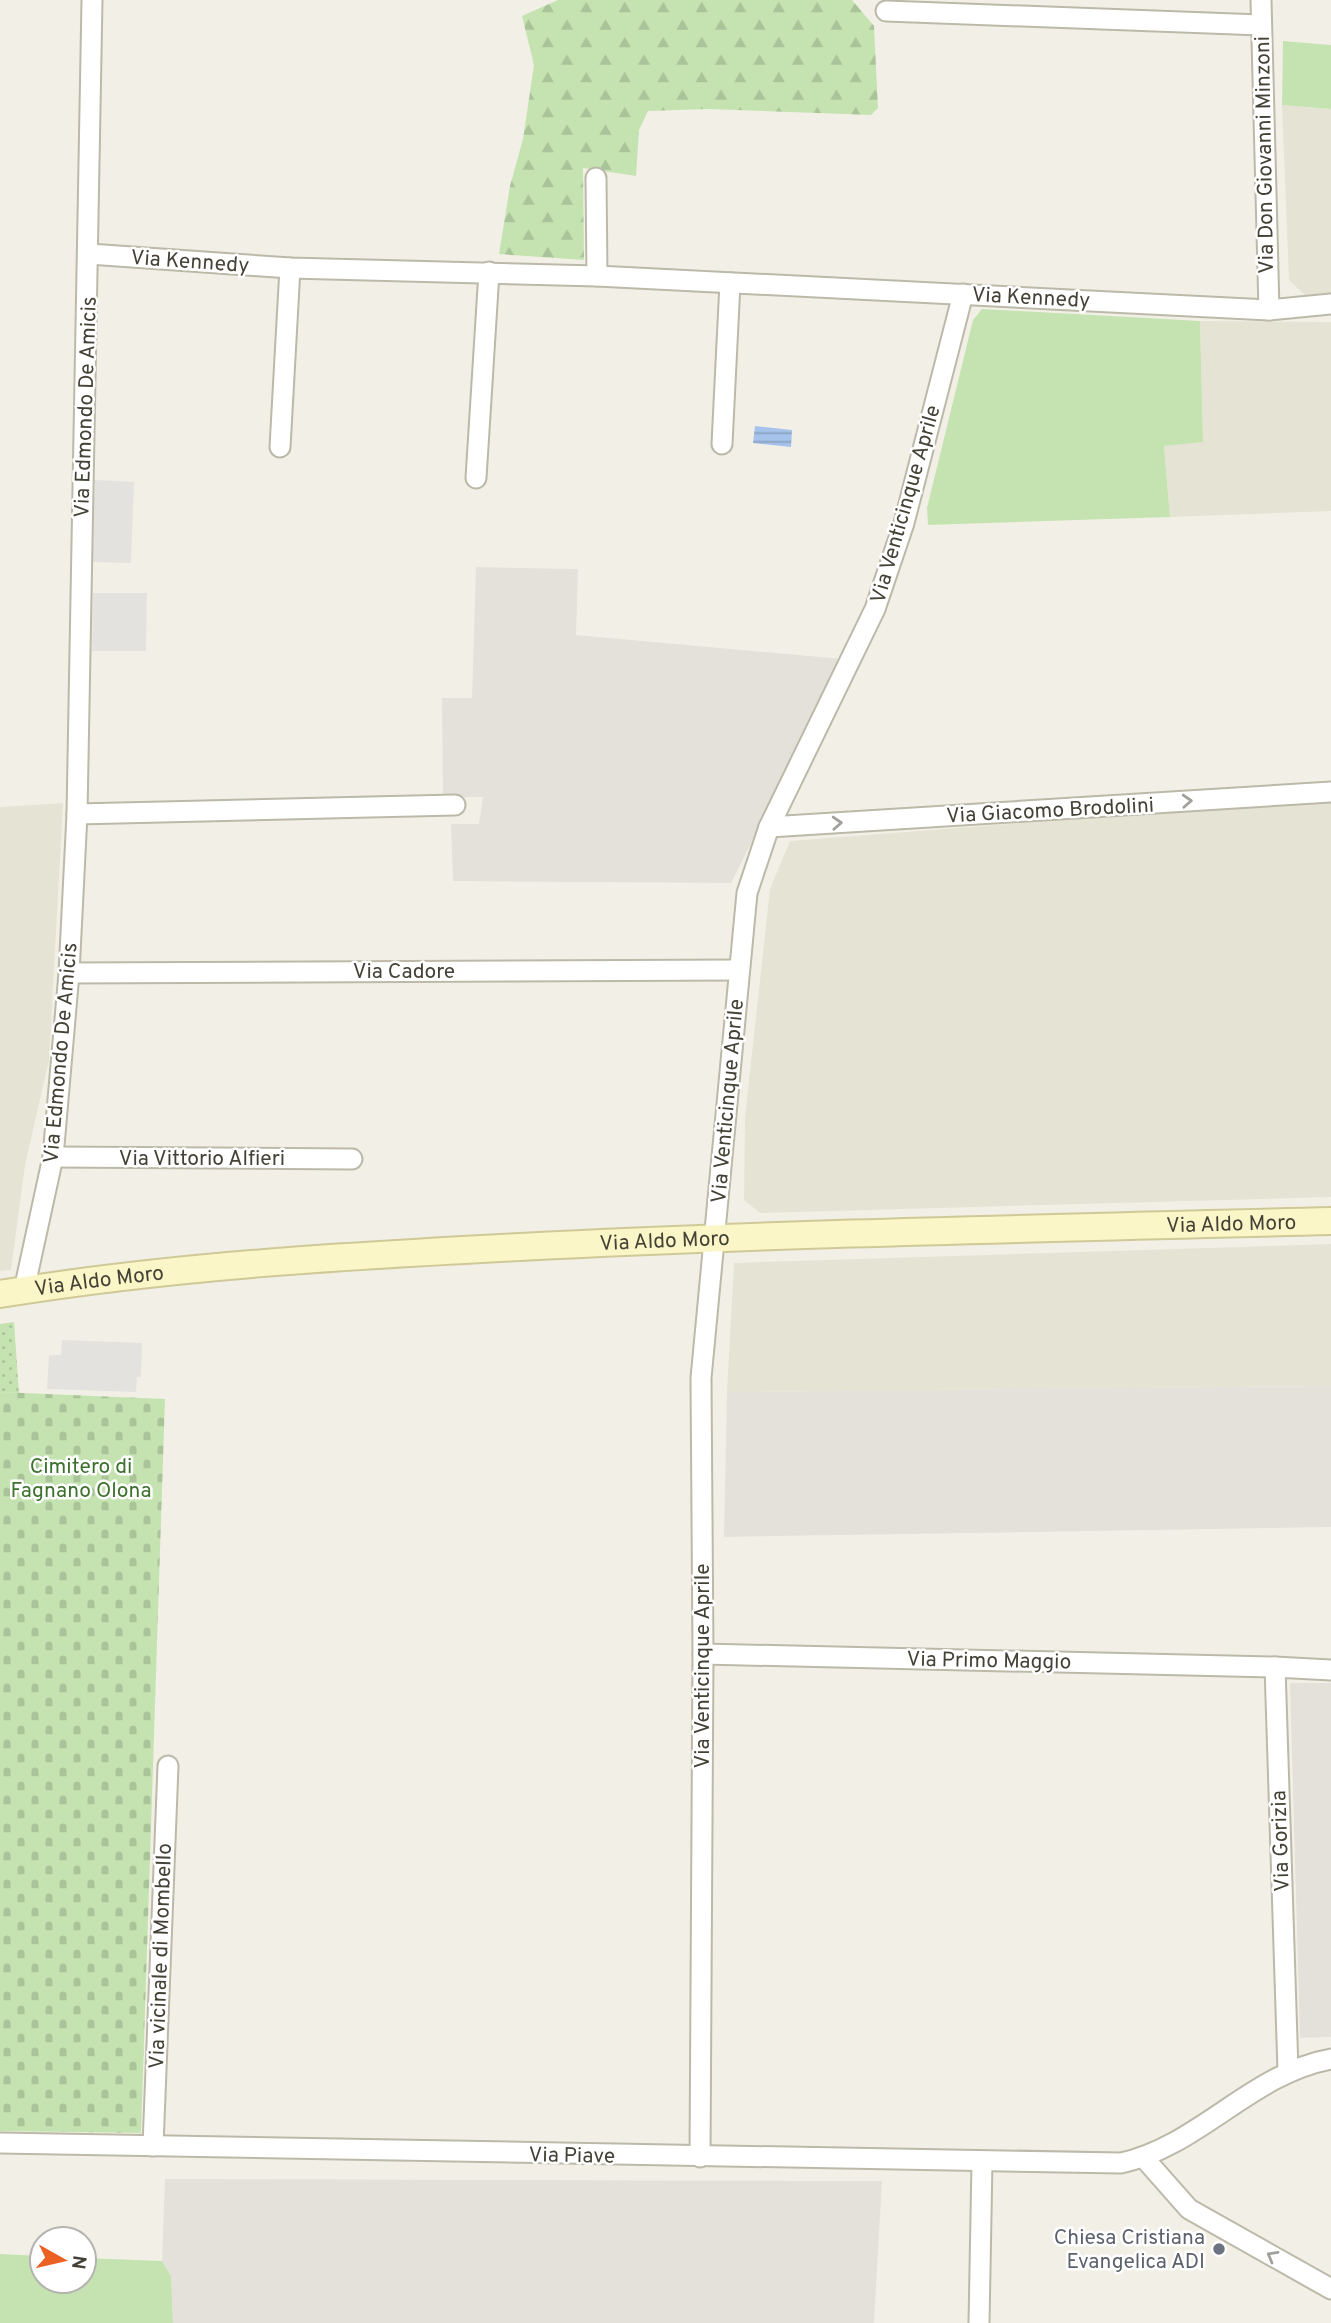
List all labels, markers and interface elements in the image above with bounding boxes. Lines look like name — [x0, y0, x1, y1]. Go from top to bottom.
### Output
street label: Via Don Giovanni Minzoni — [1250, 36, 1281, 274]
street label: Via Kennedy — [130, 245, 250, 280]
street label: Via Kennedy — [971, 282, 1091, 315]
street label: Via Edmondo De Amicis — [69, 296, 104, 518]
street label: Via Venticinque Aprile — [865, 402, 948, 607]
street label: Via Giacomo Brodolini — [945, 793, 1155, 830]
one-way arrow — [1181, 794, 1192, 809]
one-way arrow — [832, 815, 843, 830]
street label: Via Edmondo De Amicis — [38, 942, 85, 1165]
street label: Via Cadore — [353, 959, 455, 986]
street label: Via Venticinque Aprile — [706, 998, 751, 1204]
street label: Via Vittorio Alfieri — [119, 1146, 285, 1173]
street label: Via Aldo Moro — [1166, 1210, 1297, 1240]
street label: Via Aldo Moro — [599, 1226, 730, 1258]
street label: Via Aldo Moro — [33, 1260, 165, 1303]
park label: Cimitero di Fagnano Olona — [11, 1454, 151, 1505]
street label: Via Venticinque Aprile — [690, 1564, 717, 1768]
street label: Via Primo Maggio — [906, 1647, 1072, 1676]
street label: Via Gorizia — [1266, 1790, 1297, 1892]
street label: Via vicinale di Mombello — [144, 1843, 179, 2070]
street label: Via Piave — [528, 2142, 615, 2171]
north arrow — [28, 2225, 98, 2295]
place label: Chiesa Cristiana Evangelica ADI — [1054, 2225, 1205, 2276]
marker: Chiesa Cristiana Evangelica ADI — [1211, 2241, 1227, 2257]
one-way arrow — [1266, 2251, 1279, 2264]
text: N — [65, 2254, 91, 2271]

